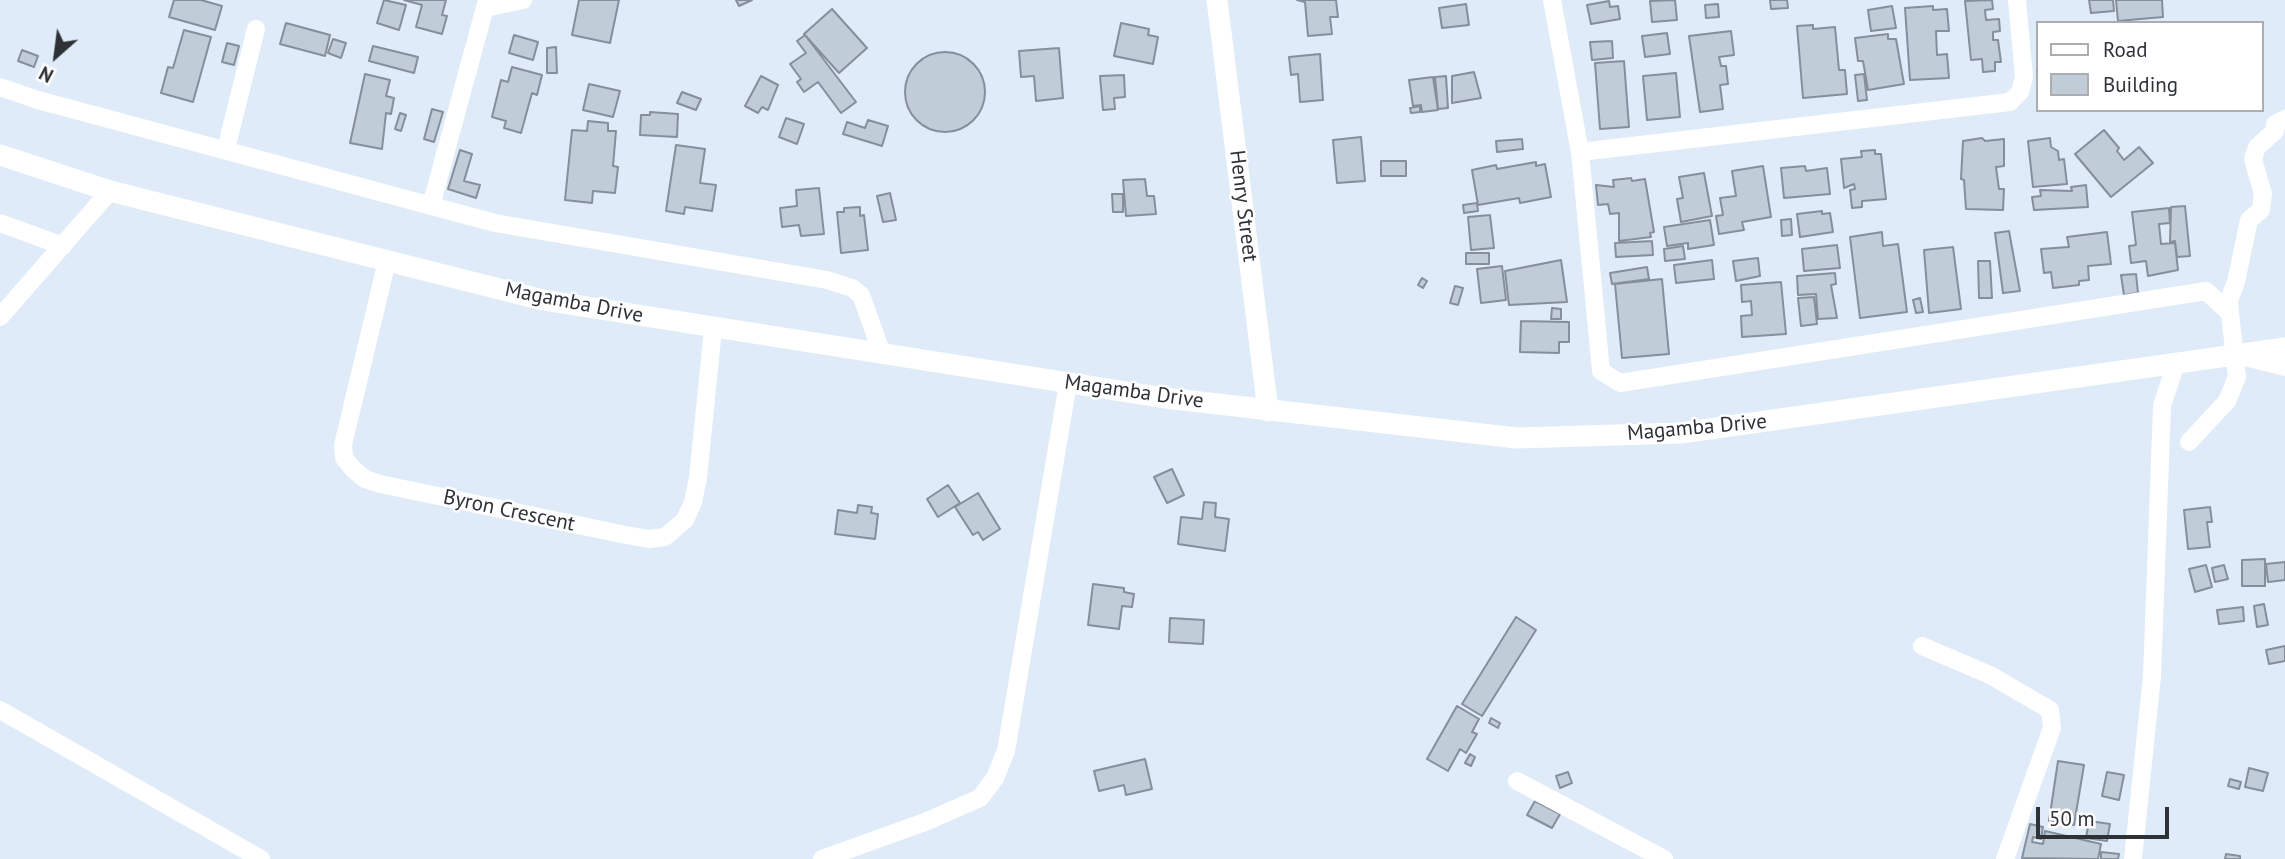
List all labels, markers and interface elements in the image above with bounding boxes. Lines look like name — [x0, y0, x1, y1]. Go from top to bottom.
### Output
north arrow — [21, 21, 91, 91]
legend — [2036, 21, 2264, 112]
text: Road — [2103, 36, 2147, 63]
text: N — [35, 61, 57, 88]
text: Building — [2103, 71, 2178, 98]
street label: Henry Street — [1224, 149, 1262, 263]
street label: Magamba Drive — [503, 277, 645, 329]
street label: Magamba Drive — [1063, 370, 1205, 414]
street label: Magamba Drive — [1626, 409, 1768, 447]
street label: Byron Crescent — [441, 485, 577, 537]
scale bar — [2040, 792, 2173, 836]
text: 50 m — [2049, 805, 2095, 832]

